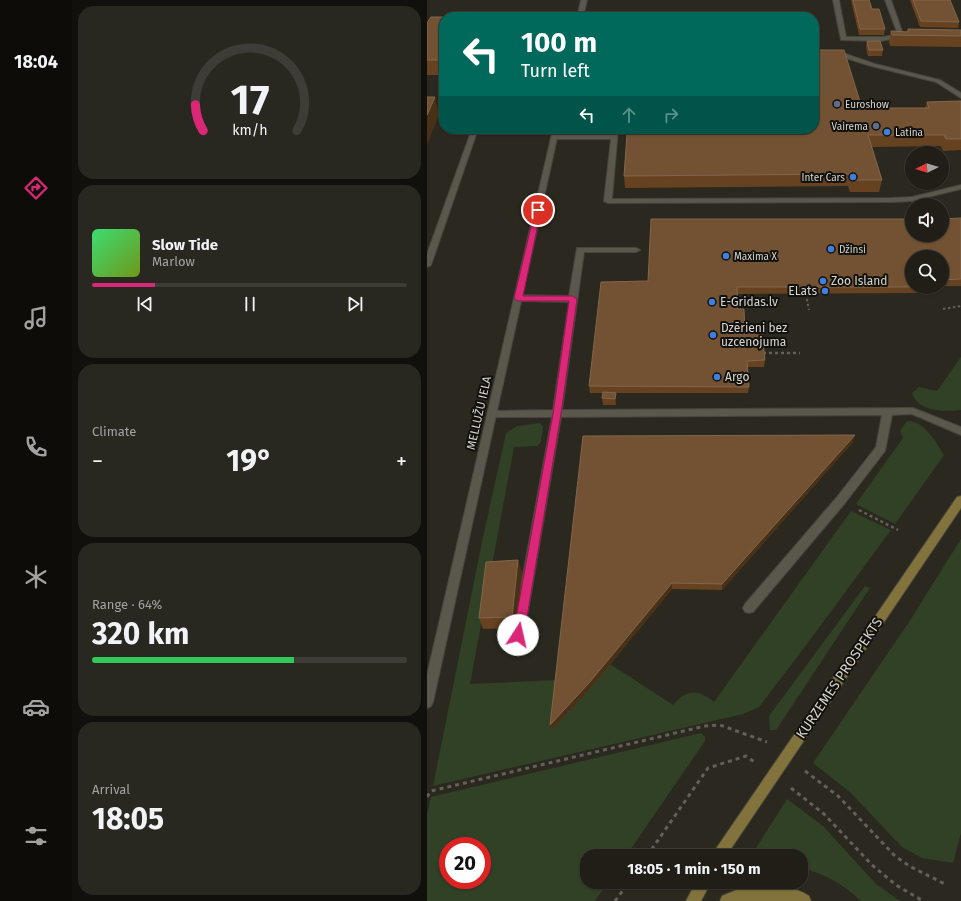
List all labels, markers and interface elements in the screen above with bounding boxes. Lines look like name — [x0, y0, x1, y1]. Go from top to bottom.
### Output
text: 100 m — [521, 26, 597, 59]
icon: left — [455, 28, 507, 80]
text: 18:04 — [14, 51, 58, 73]
text: Turn left — [521, 60, 590, 82]
text: 17 — [230, 74, 269, 124]
marker: Euroshow — [832, 99, 842, 109]
place label: Euroshow — [845, 99, 889, 111]
icon: left — [576, 104, 598, 126]
icon: ahead — [618, 104, 640, 126]
icon: right — [660, 104, 682, 126]
text: km/h — [232, 121, 267, 138]
place label: Vairema — [832, 121, 868, 133]
marker: Vairema — [871, 121, 881, 131]
marker: Latina — [882, 127, 892, 137]
place label: Latina — [895, 127, 923, 139]
north arrow — [905, 146, 949, 190]
map controls — [905, 146, 949, 294]
place label: Inter Cars — [801, 172, 845, 184]
marker: Inter Cars — [848, 172, 858, 182]
icon: directions — [22, 174, 50, 202]
pin — [521, 193, 555, 227]
button: sound — [905, 198, 949, 242]
icon: arrive — [527, 199, 549, 221]
text: Slow Tide — [152, 236, 218, 254]
marker: Džinsi — [826, 244, 836, 254]
place label: Džinsi — [839, 244, 866, 256]
button: search — [905, 250, 949, 294]
marker: Maxima X — [721, 251, 731, 261]
place label: Maxima X — [734, 251, 778, 263]
text: Marlow — [152, 254, 195, 269]
place label: Zoo Island — [831, 274, 888, 288]
marker: Zoo Island — [818, 276, 828, 286]
place label: ELats — [788, 284, 817, 298]
marker: ELats — [820, 286, 830, 296]
icon: previous — [134, 293, 156, 315]
icon: pause — [239, 293, 261, 315]
icon: next — [344, 293, 366, 315]
place label: E-Gridas.lv — [720, 295, 778, 309]
marker: E-Gridas.lv — [707, 297, 717, 307]
icon: music — [22, 304, 50, 332]
place label: Dzērieni bez uzcenojuma — [721, 321, 787, 349]
marker: Dzērieni bez uzcenojuma — [708, 330, 718, 340]
place label: Argo — [725, 370, 749, 384]
marker: Argo — [712, 372, 722, 382]
street label: MELLUŽU IELA — [463, 374, 494, 451]
text: Climate — [92, 424, 136, 439]
icon: phone — [22, 433, 50, 461]
text: 19° — [226, 443, 273, 479]
text: − — [92, 448, 103, 475]
text: + — [396, 448, 407, 475]
icon: climate — [22, 563, 50, 591]
text: Range · 64% — [92, 597, 162, 612]
position arrow — [497, 614, 539, 656]
street label: KURZEMES PROSPEKTS — [793, 614, 886, 742]
text: 320 km — [92, 616, 189, 652]
icon: car — [22, 693, 50, 721]
text: Arrival — [92, 782, 130, 797]
text: 18:05 — [92, 801, 164, 837]
icon: filters — [22, 822, 50, 850]
speed limit sign: 20 — [439, 837, 491, 889]
text: 18:05 · 1 min · 150 m — [627, 860, 761, 878]

